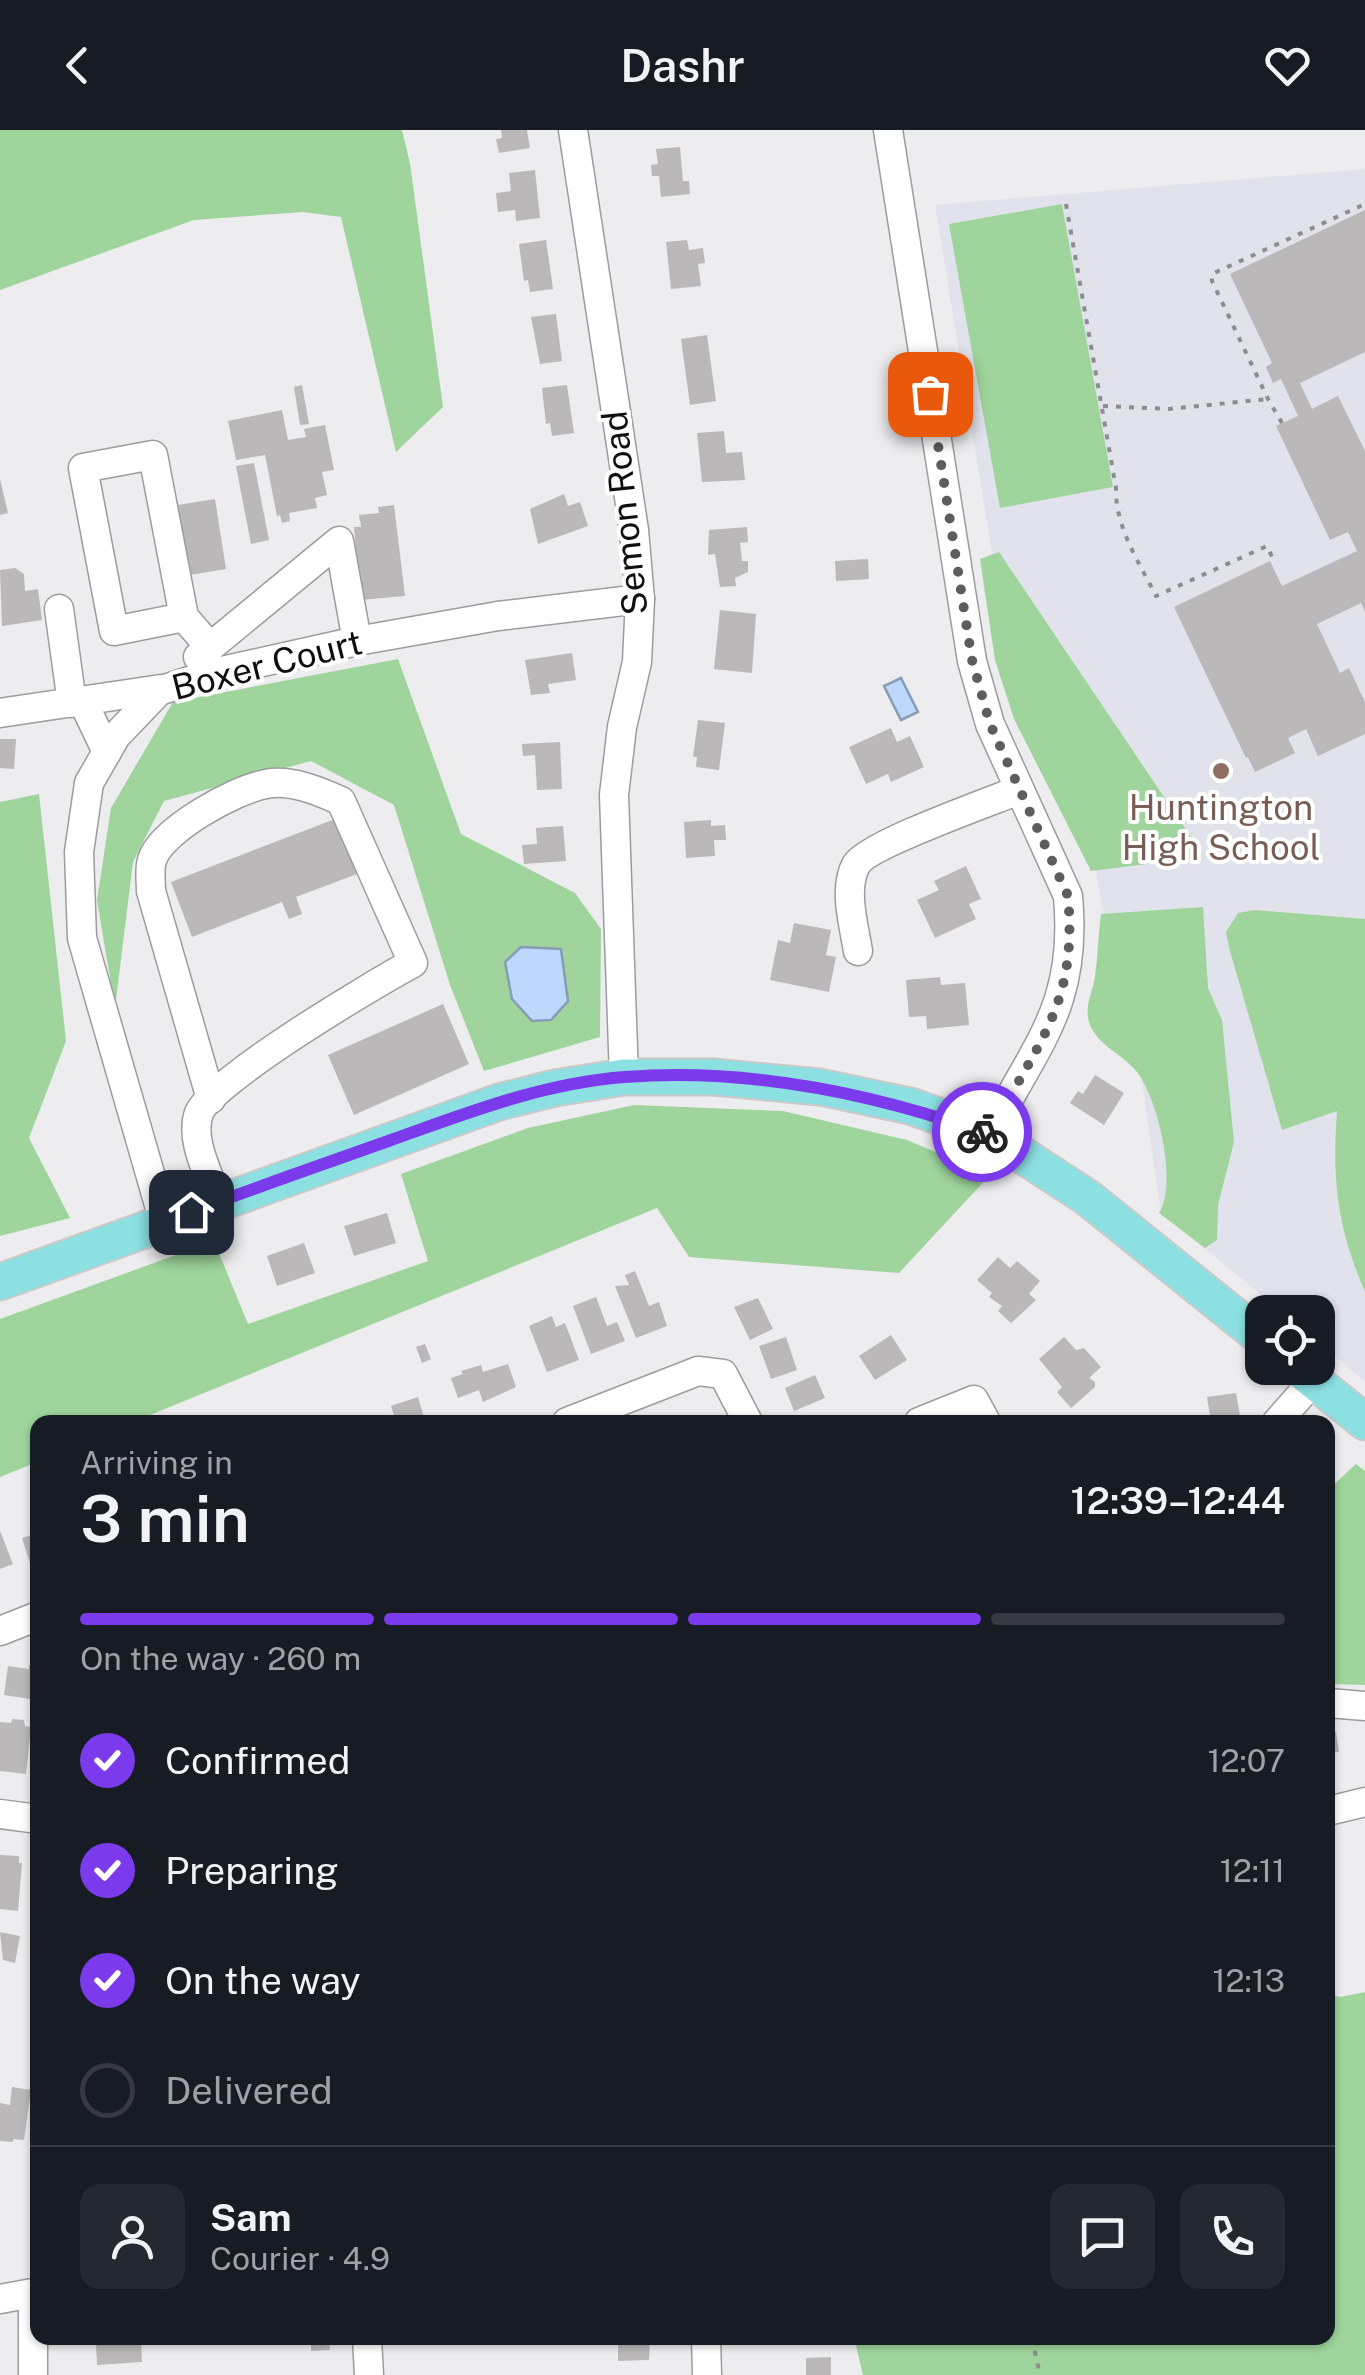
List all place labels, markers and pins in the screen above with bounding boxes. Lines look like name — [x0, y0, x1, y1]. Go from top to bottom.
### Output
pin — [888, 352, 973, 437]
marker: Huntington High School — [1210, 760, 1232, 782]
place label: Huntington High School — [1122, 787, 1320, 868]
pin — [149, 1170, 234, 1255]

